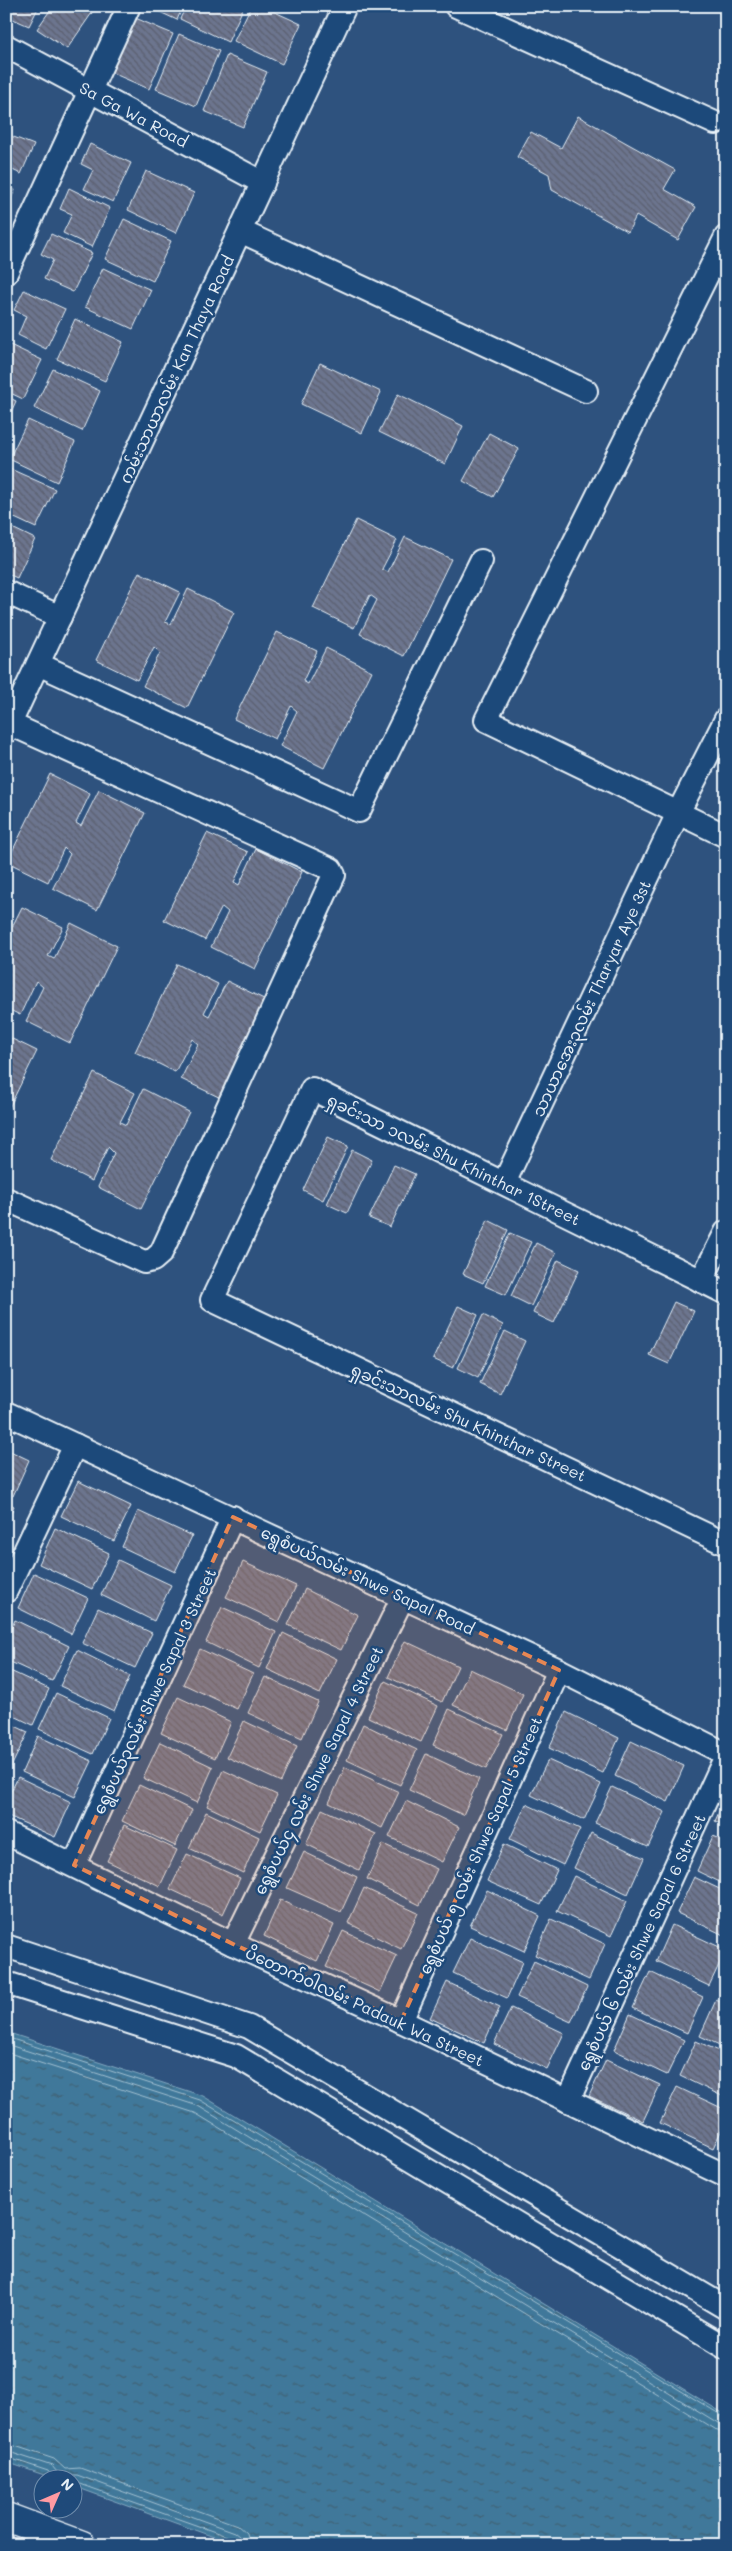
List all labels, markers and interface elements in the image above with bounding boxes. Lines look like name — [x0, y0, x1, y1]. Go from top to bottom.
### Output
street label: Sa Ga Wa Road — [76, 77, 192, 151]
street label: ကမ်းသာယာလမ်း Kan Thaya Road — [114, 252, 238, 486]
street label: သာယာအေး၃လမ်း Tharyar Aye 3st — [527, 876, 659, 1121]
street label: ရှခင်းသာ ၁လမ်း Shu Khinthar 1Street — [322, 1088, 584, 1234]
street label: ရှခင်းသာလမ်း Shu Khinthar Street — [346, 1358, 590, 1490]
street label: ရွေစံပယ်လမ်း Shwe Sapal Road — [256, 1521, 478, 1642]
street label: ရွေစံပယ်၃လမ်း Shwe Sapal 3 Street — [88, 1565, 224, 1819]
street label: ရွေစံပယ်၄ လမ်း Shwe Sapal 4 Street — [249, 1642, 391, 1899]
street label: ရွေစံပယ် ၅ လမ်း Shwe Sapal 5 Street — [413, 1713, 550, 1979]
street label: ရွေစံပယ် ၆ လမ်း Shwe Sapal 6 Street — [572, 1810, 714, 2075]
street label: ပိတောက်ဝါလမ်း Padauk Wa Street — [242, 1941, 488, 2071]
north arrow — [32, 2468, 82, 2518]
text: N — [57, 2474, 78, 2495]

